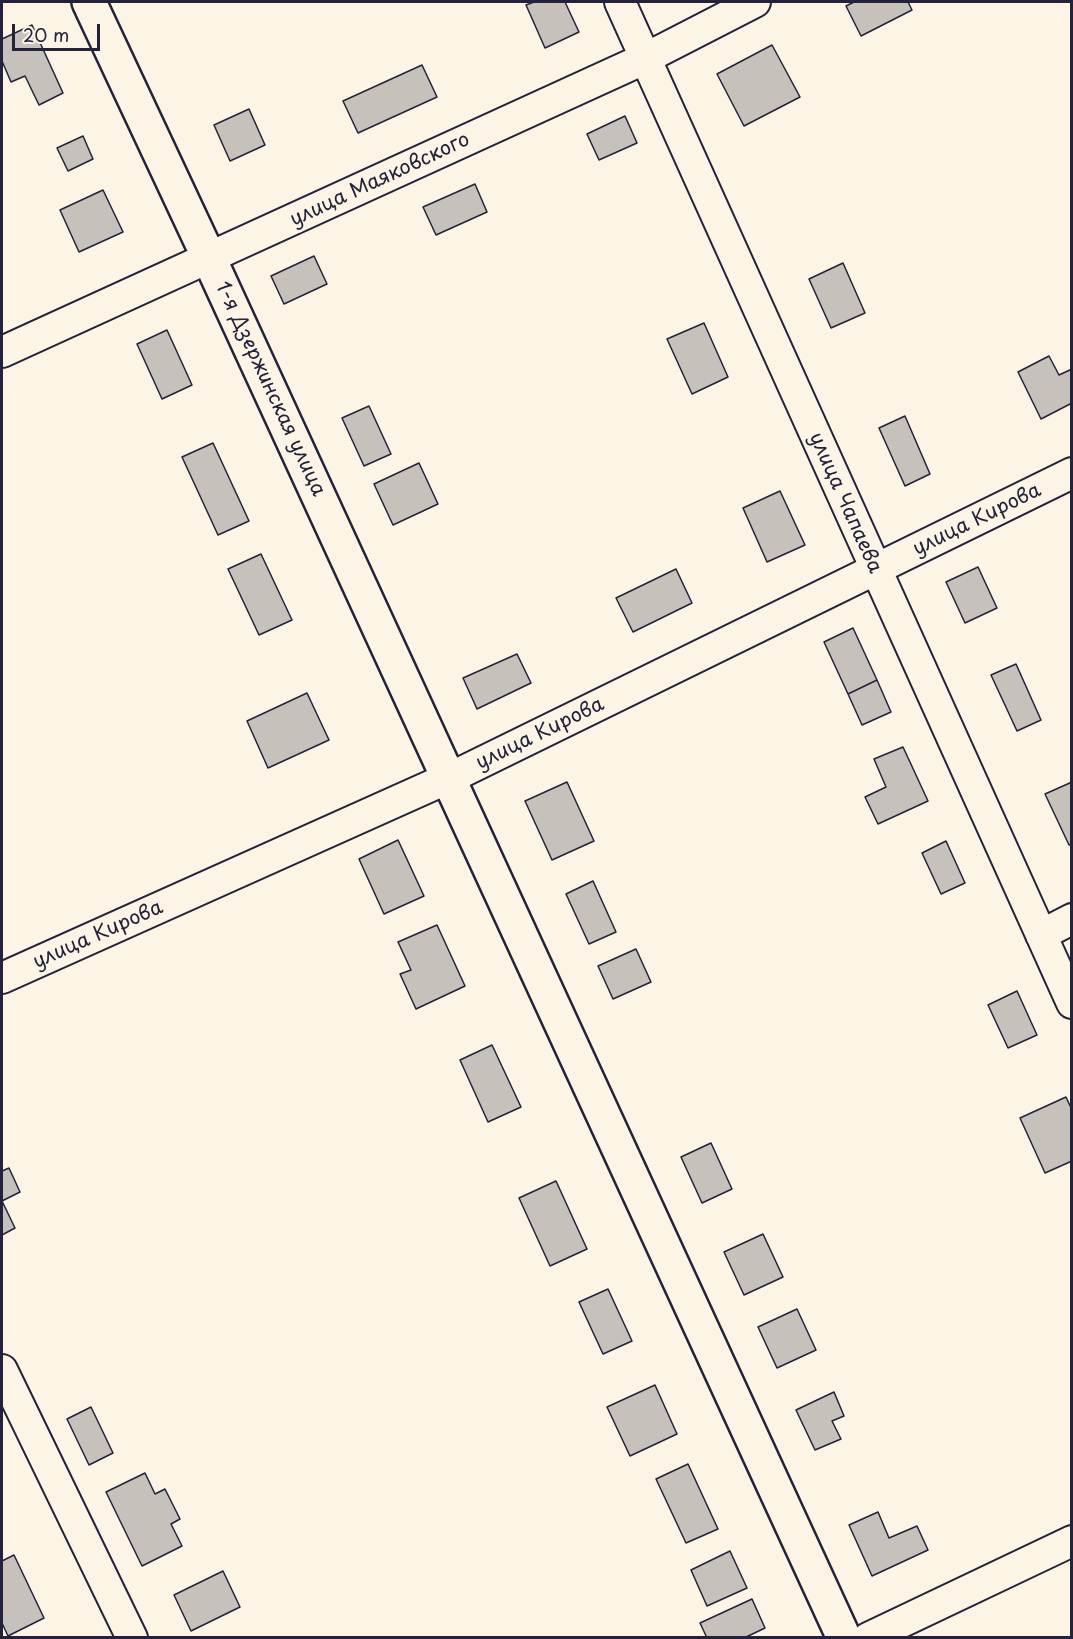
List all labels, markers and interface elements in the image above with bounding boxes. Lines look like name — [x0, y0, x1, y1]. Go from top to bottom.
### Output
scale bar — [15, 12, 104, 50]
text: 20 m — [23, 21, 69, 48]
street label: улица Маяковского — [286, 128, 474, 232]
street label: 1-я Дзержинская улица — [210, 278, 330, 500]
street label: улица Чапаева — [803, 429, 887, 577]
street label: улица Кирова — [909, 479, 1045, 561]
street label: улица Кирова — [472, 693, 608, 775]
street label: улица Кирова — [29, 896, 167, 974]

